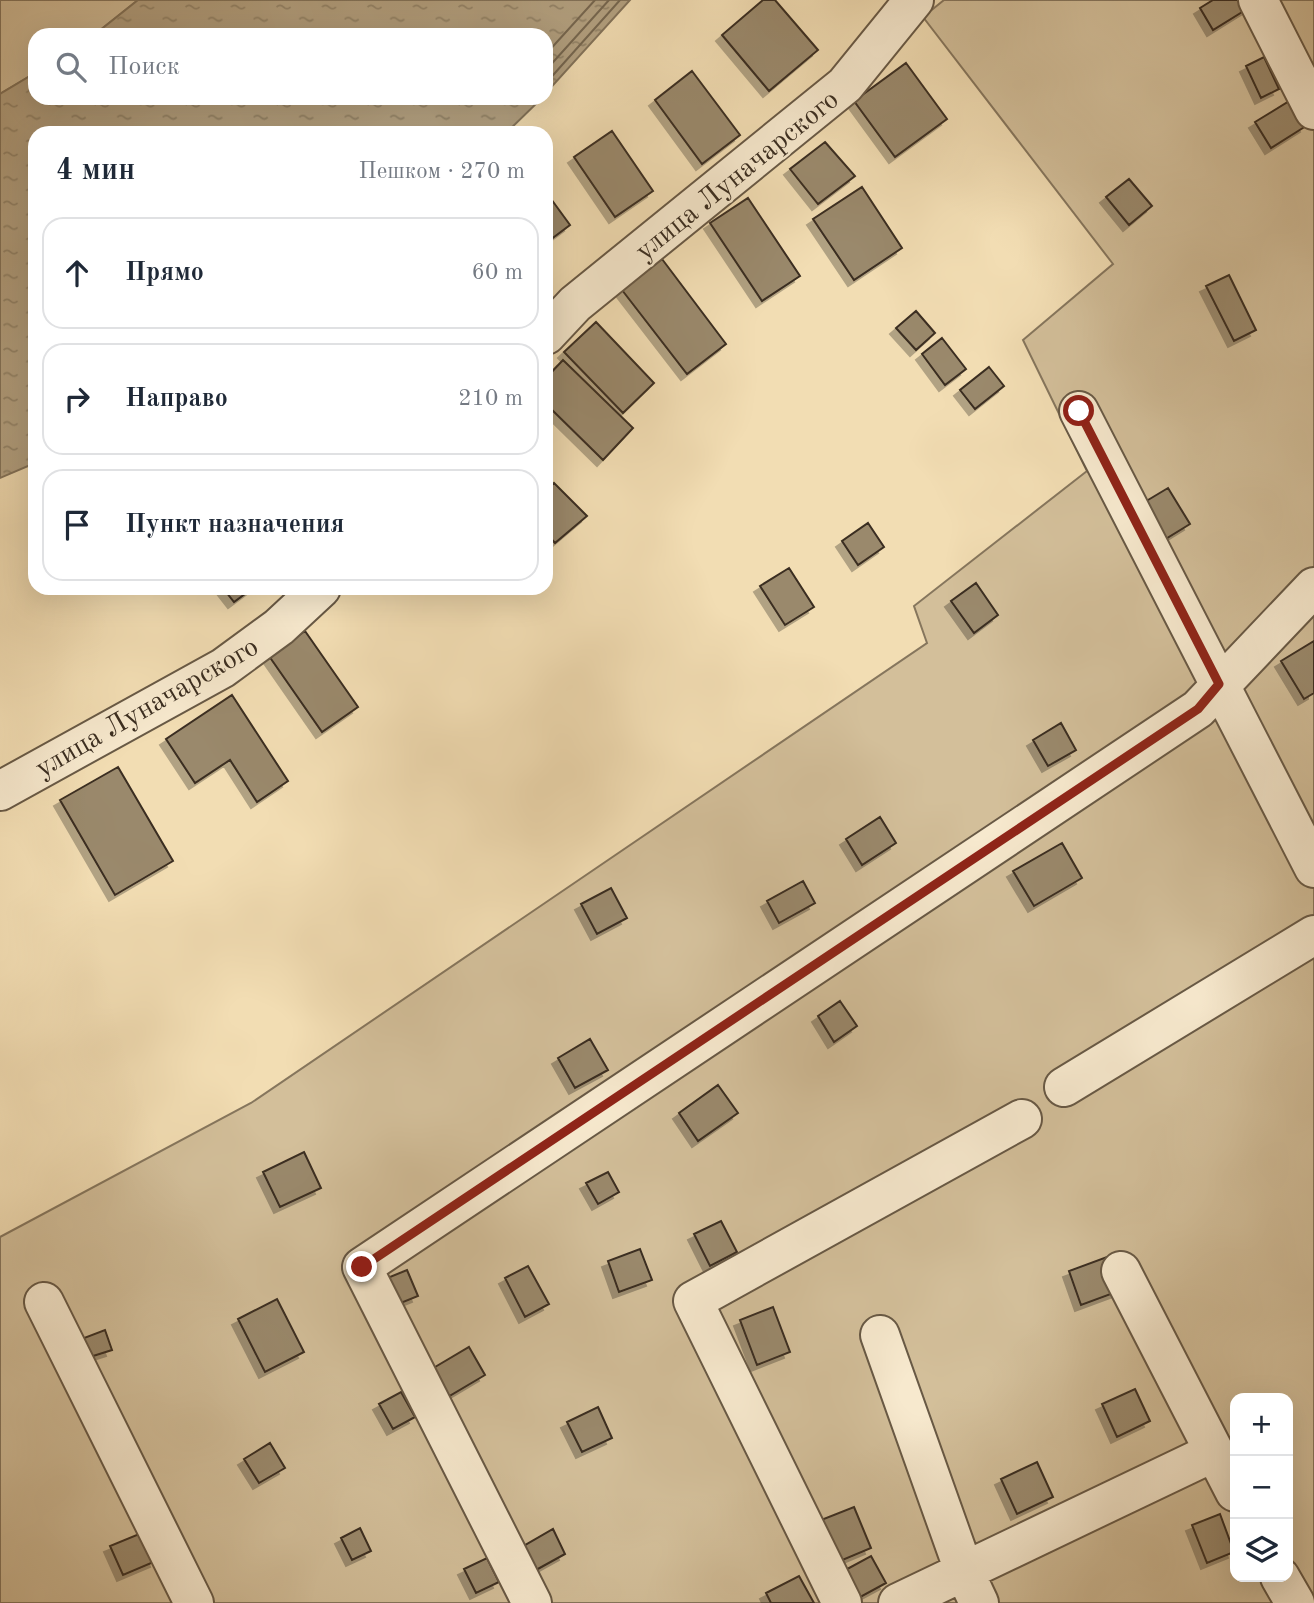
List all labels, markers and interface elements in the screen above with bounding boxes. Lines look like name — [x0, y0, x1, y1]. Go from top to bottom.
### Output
search box — [28, 28, 553, 105]
icon: search — [52, 48, 90, 86]
text: Поиск — [108, 54, 180, 80]
street label: улица Луначарского — [631, 86, 845, 267]
text: 4 мин — [56, 156, 135, 186]
text: Пешком · 270 m — [359, 160, 525, 183]
icon: ahead — [58, 254, 96, 292]
text: Прямо — [125, 260, 204, 286]
text: 60 m — [472, 261, 523, 284]
icon: right — [58, 380, 96, 418]
text: Направо — [125, 386, 228, 412]
text: 210 m — [458, 387, 523, 410]
route start — [1063, 395, 1094, 426]
icon: arrive — [58, 506, 96, 544]
text: Пункт назначения — [125, 512, 344, 538]
street label: улица Луначарского — [31, 633, 264, 784]
route end — [346, 1251, 377, 1282]
map controls — [1230, 1393, 1293, 1582]
button: + — [1230, 1393, 1293, 1456]
button: − — [1230, 1456, 1293, 1519]
button: layers — [1230, 1519, 1293, 1582]

